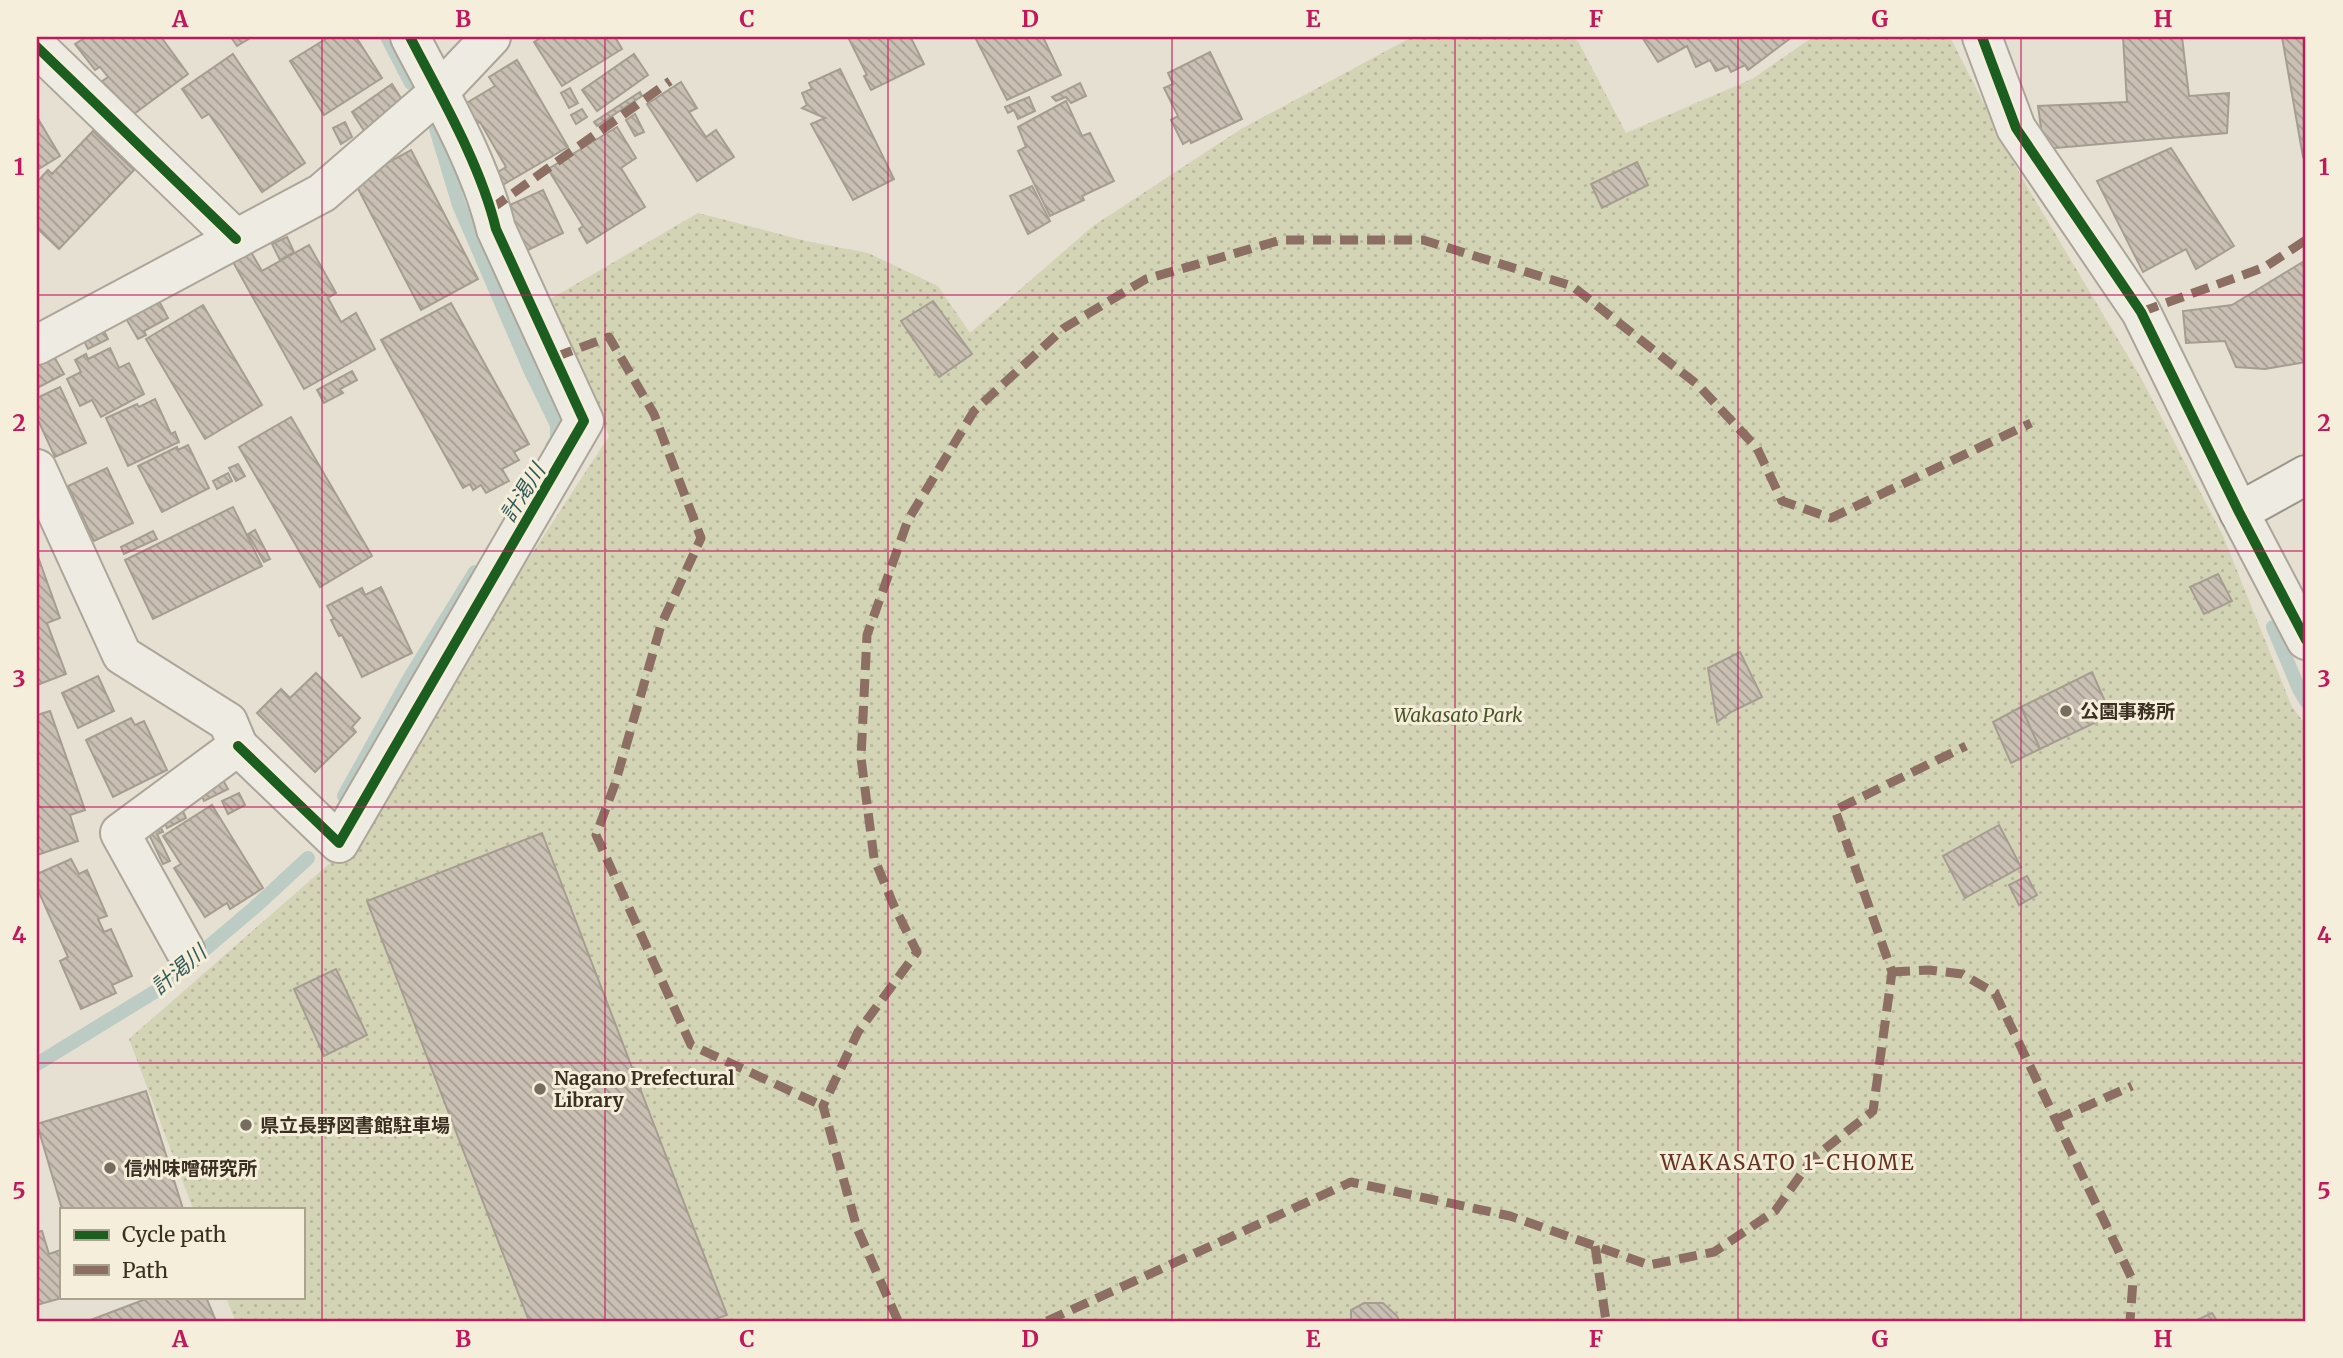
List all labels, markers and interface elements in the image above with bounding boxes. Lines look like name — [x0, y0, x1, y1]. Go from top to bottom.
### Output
text: A — [171, 4, 189, 33]
text: B — [455, 4, 471, 33]
text: C — [739, 4, 755, 33]
text: D — [1021, 4, 1039, 33]
text: E — [1305, 4, 1321, 33]
text: F — [1589, 4, 1603, 33]
text: G — [1872, 4, 1889, 33]
text: H — [2154, 4, 2173, 33]
text: 1 — [14, 152, 25, 181]
text: 1 — [2319, 152, 2330, 181]
text: 2 — [12, 408, 26, 437]
text: 2 — [2317, 408, 2331, 437]
water label: 計渇川 — [494, 457, 552, 527]
text: 3 — [12, 664, 26, 693]
text: 3 — [2317, 664, 2331, 693]
place label: 公園事務所 — [2080, 699, 2175, 723]
park label: Wakasato Park — [1394, 703, 1523, 727]
marker: 公園事務所 — [2058, 703, 2074, 719]
text: 4 — [12, 920, 27, 949]
text: 4 — [2317, 920, 2332, 949]
water label: 計渇川 — [146, 938, 213, 1000]
place label: Nagano Prefectural Library — [554, 1066, 735, 1112]
marker: Nagano Prefectural Library — [532, 1081, 548, 1097]
place label: 県立長野図書館駐車場 — [260, 1113, 450, 1137]
marker: 県立長野図書館駐車場 — [238, 1117, 254, 1133]
district label: WAKASATO 1-CHOME — [1659, 1149, 1916, 1176]
place label: 信州味噌研究所 — [124, 1156, 257, 1180]
marker: 信州味噌研究所 — [102, 1160, 118, 1176]
text: 5 — [12, 1176, 26, 1205]
text: 5 — [2317, 1176, 2331, 1205]
legend — [60, 1208, 304, 1298]
text: Cycle path — [122, 1221, 226, 1248]
text: Path — [122, 1257, 168, 1284]
text: A — [171, 1324, 189, 1353]
text: B — [455, 1324, 471, 1353]
text: C — [739, 1324, 755, 1353]
text: D — [1021, 1324, 1039, 1353]
text: E — [1305, 1324, 1321, 1353]
text: F — [1589, 1324, 1603, 1353]
text: G — [1872, 1324, 1889, 1353]
text: H — [2154, 1324, 2173, 1353]

